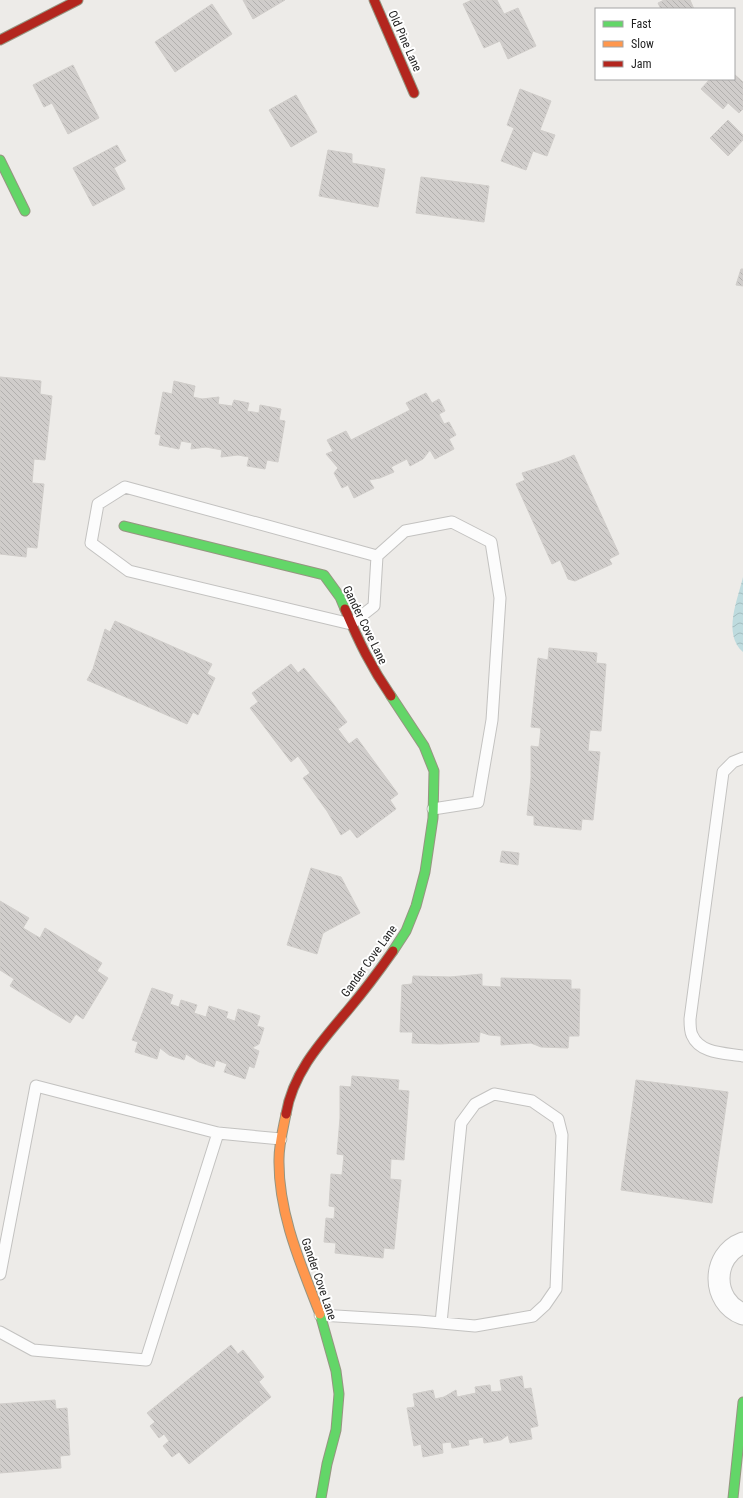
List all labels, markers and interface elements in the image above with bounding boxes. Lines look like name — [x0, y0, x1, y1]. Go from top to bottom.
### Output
street label: Old Pine Lane — [385, 8, 425, 74]
legend — [595, 8, 735, 80]
text: Fast — [631, 17, 652, 31]
text: Slow — [631, 37, 654, 51]
text: Jam — [631, 57, 652, 71]
street label: Gander Cove Lane — [340, 583, 390, 667]
street label: Gander Cove Lane — [338, 922, 400, 1000]
street label: Gander Cove Lane — [298, 1236, 340, 1322]

